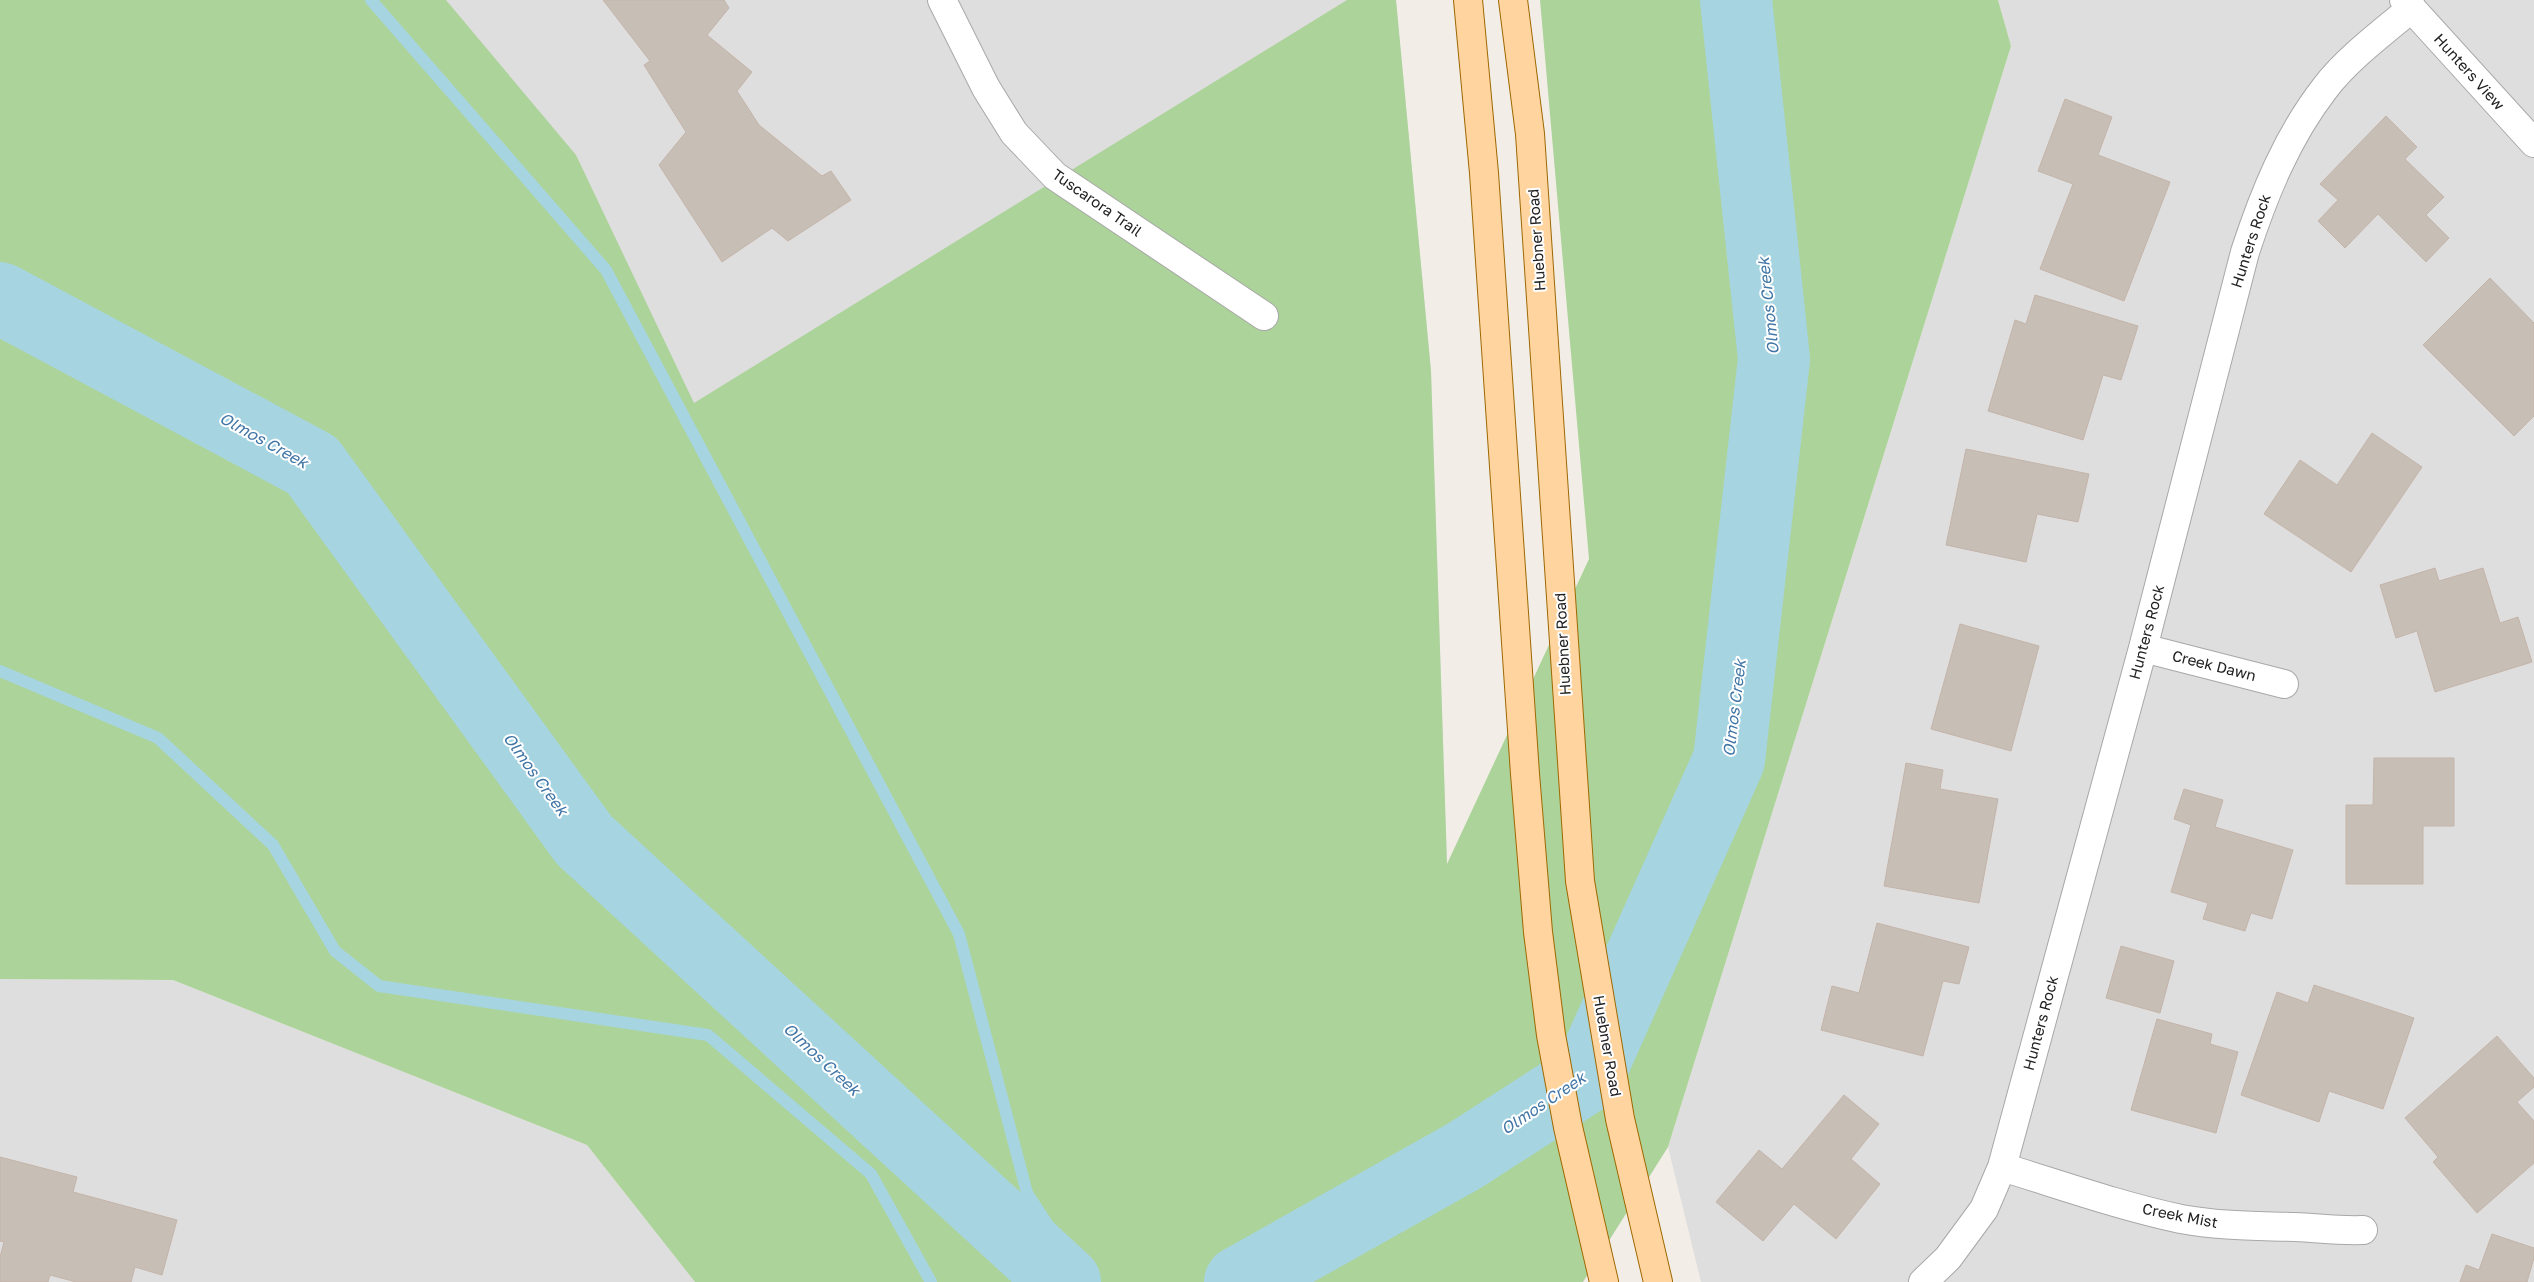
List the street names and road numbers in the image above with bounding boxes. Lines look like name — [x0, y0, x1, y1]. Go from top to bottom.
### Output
street label: Hunters View — [2431, 29, 2509, 113]
street label: Tuscarora Trail — [1049, 165, 1146, 240]
street label: Huebner Road — [1523, 188, 1549, 292]
street label: Hunters Rock — [2226, 191, 2274, 290]
street label: Hunters Rock — [2125, 582, 2167, 681]
street label: Huebner Road — [1550, 592, 1574, 696]
street label: Creek Dawn — [2170, 646, 2258, 684]
street label: Hunters Rock — [2019, 973, 2061, 1072]
street label: Huebner Road — [1590, 994, 1626, 1098]
street label: Creek Mist — [2141, 1199, 2219, 1231]

